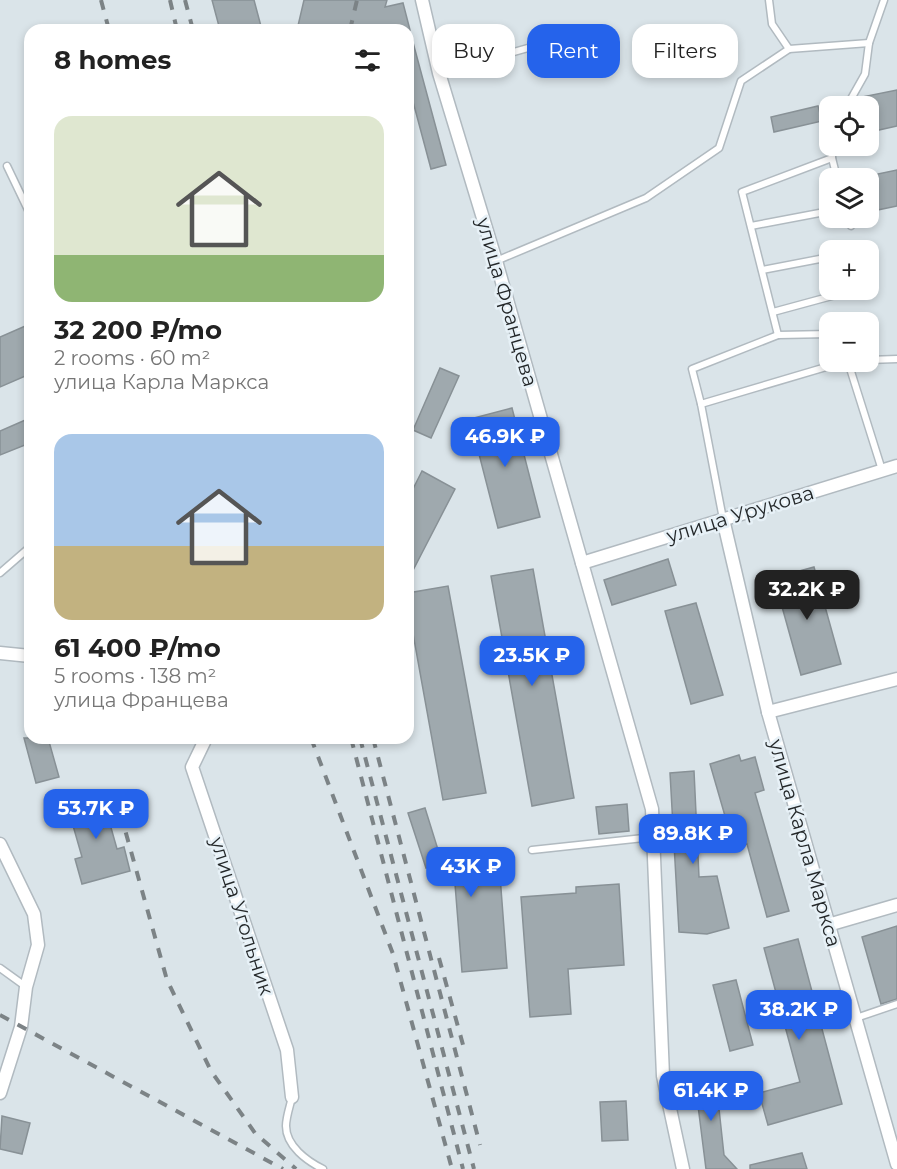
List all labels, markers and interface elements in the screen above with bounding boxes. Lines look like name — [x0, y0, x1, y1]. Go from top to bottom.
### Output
chip: Buy — [432, 24, 515, 78]
chip: Rent — [527, 24, 620, 78]
chip: Filters — [632, 24, 738, 78]
text: 8 homes — [54, 44, 171, 76]
icon: filters — [351, 44, 384, 77]
map controls — [819, 96, 879, 372]
button: locate — [819, 96, 879, 156]
icon: home — [165, 155, 273, 263]
button: layers — [819, 168, 879, 228]
street label: улица Францева — [471, 214, 543, 389]
button: + — [819, 240, 879, 300]
button: − — [819, 312, 879, 372]
text: 32 200 ₽/mo — [54, 314, 222, 346]
text: 2 rooms · 60 m² — [54, 346, 210, 370]
text: улица Карла Маркса — [54, 370, 269, 394]
pin: 46.9K ₽ — [450, 417, 560, 468]
text: 46.9K ₽ — [465, 424, 545, 448]
icon: home — [165, 473, 273, 581]
street label: улица Урукова — [662, 480, 817, 548]
pin: 32.2K ₽ — [752, 570, 862, 621]
text: 32.2K ₽ — [769, 577, 845, 601]
text: 61 400 ₽/mo — [54, 632, 221, 664]
pin: 23.5K ₽ — [477, 636, 587, 687]
text: 23.5K ₽ — [494, 643, 570, 667]
text: 5 rooms · 138 m² — [54, 664, 216, 688]
text: улица Францева — [54, 688, 229, 712]
street label: улица Карла Маркса — [764, 735, 846, 950]
pin: 53.7K ₽ — [41, 789, 151, 840]
text: 53.7K ₽ — [58, 796, 134, 820]
pin: 89.8K ₽ — [638, 814, 748, 865]
text: 89.8K ₽ — [653, 821, 733, 845]
street label: улица Угольник — [205, 833, 279, 999]
pin: 43K ₽ — [429, 847, 513, 898]
text: 43K ₽ — [440, 854, 502, 878]
pin: 38.2K ₽ — [744, 990, 854, 1041]
text: 38.2K ₽ — [760, 997, 838, 1021]
pin: 61.4K ₽ — [656, 1071, 766, 1122]
text: 61.4K ₽ — [673, 1078, 749, 1102]

